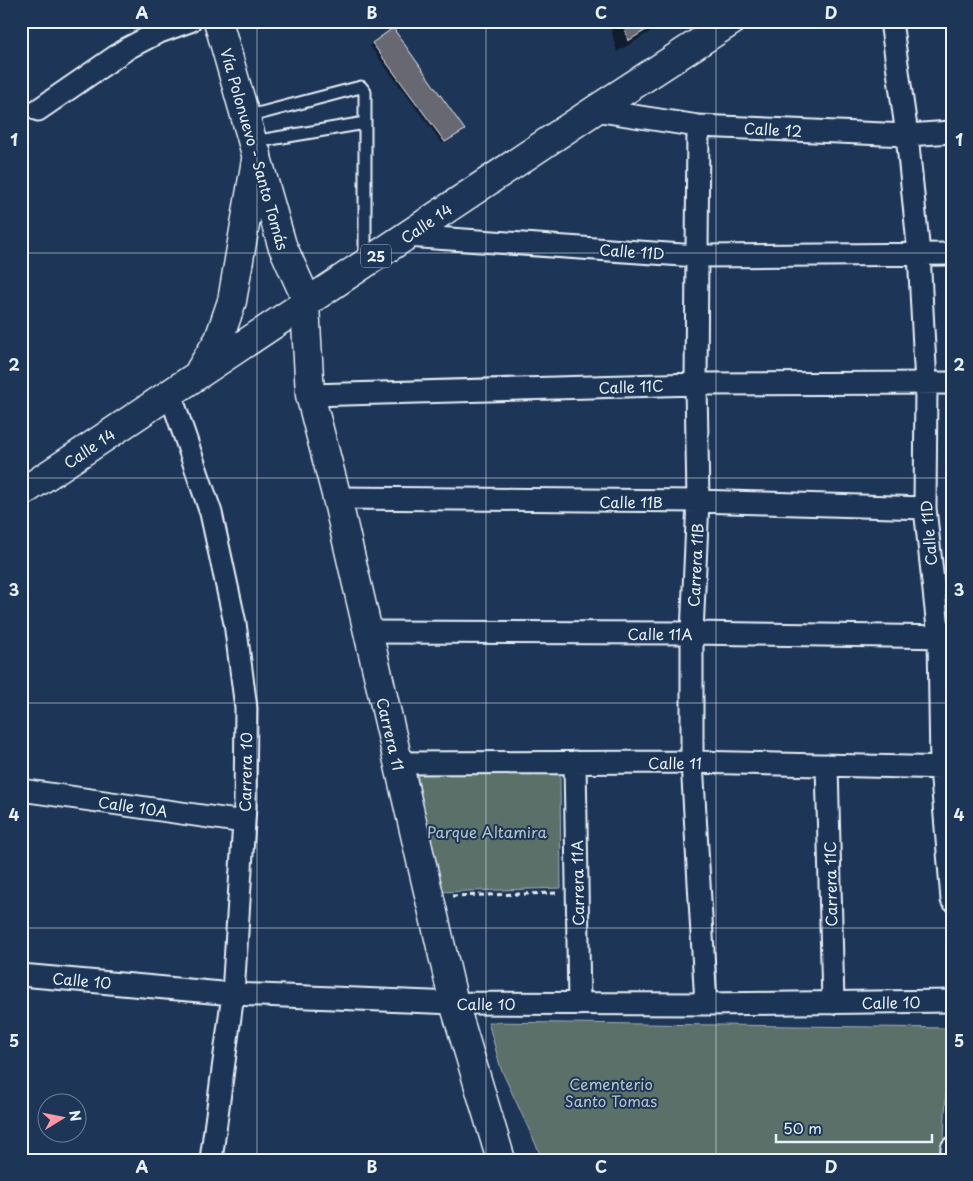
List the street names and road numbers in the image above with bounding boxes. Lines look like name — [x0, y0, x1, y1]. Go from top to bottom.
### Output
street label: Vía Polonuevo - Santo Tomás — [215, 45, 295, 253]
street label: Calle 12 — [743, 116, 803, 142]
street label: Calle 14 — [396, 197, 456, 249]
street label: Calle 11D — [599, 237, 665, 265]
road number: 25 — [361, 245, 391, 268]
street label: Calle 11C — [598, 373, 664, 399]
street label: Calle 14 — [59, 422, 119, 474]
street label: Calle 11B — [599, 490, 663, 513]
street label: Calle 11D — [914, 499, 942, 567]
street label: Carrera 11B — [681, 522, 709, 607]
street label: Calle 11A — [628, 622, 692, 645]
street label: Carrera 11 — [371, 695, 411, 773]
street label: Carrera 10 — [233, 732, 257, 812]
street label: Calle 11 — [648, 751, 702, 774]
street label: Calle 10A — [97, 790, 169, 822]
street label: Carrera 11A — [565, 840, 589, 926]
street label: Carrera 11C — [818, 841, 842, 927]
street label: Calle 10 — [52, 966, 112, 994]
street label: Calle 10 — [861, 990, 921, 1014]
street label: Calle 10 — [457, 992, 515, 1015]

